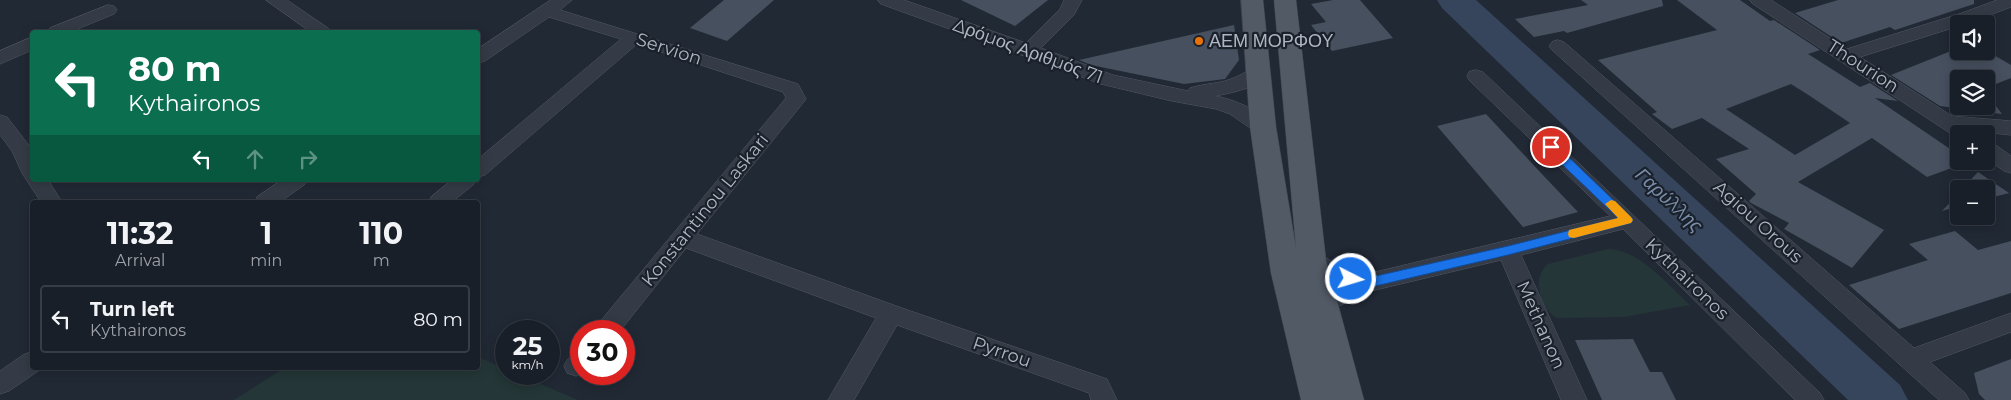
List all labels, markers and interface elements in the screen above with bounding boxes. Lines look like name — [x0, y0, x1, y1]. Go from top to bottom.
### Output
street label: Δρόμος Αριθμός 71 — [950, 14, 1106, 88]
map controls — [1950, 15, 1995, 225]
button: sound — [1950, 15, 1995, 60]
street label: Servion — [634, 28, 704, 70]
place label: ΑΕΜ ΜΟΡΦΟΥ — [1209, 30, 1334, 52]
marker: ΑΕΜ ΜΟΡΦΟΥ — [1193, 35, 1205, 47]
street label: Thourion — [1823, 35, 1903, 97]
text: 80 m — [128, 47, 222, 90]
icon: left — [45, 50, 110, 115]
button: layers — [1950, 70, 1995, 115]
text: Kythaironos — [128, 90, 260, 117]
button: + — [1950, 125, 1995, 170]
pin — [1530, 126, 1572, 168]
street label: Konstantinou Laskari — [637, 129, 773, 291]
icon: arrive — [1537, 133, 1565, 161]
icon: left — [188, 145, 216, 173]
icon: ahead — [241, 145, 269, 173]
icon: right — [294, 145, 322, 173]
water label: Γαρύλλης — [1631, 163, 1708, 237]
street label: Agiou Orous — [1709, 176, 1807, 268]
button: − — [1950, 180, 1995, 225]
text: 11:32 — [107, 215, 174, 252]
text: 1 — [261, 215, 272, 252]
text: 110 — [359, 215, 403, 252]
street label: Kythaironos — [1640, 234, 1734, 325]
text: Arrival — [115, 251, 165, 270]
text: min — [250, 251, 282, 270]
text: m — [373, 251, 390, 270]
position arrow — [1324, 252, 1376, 304]
street label: Methanon — [1512, 278, 1570, 372]
text: Turn left — [90, 298, 175, 321]
icon: left — [47, 305, 75, 333]
text: 80 m — [413, 308, 463, 331]
speed limit sign: 30 — [570, 320, 635, 385]
text: Kythaironos — [90, 321, 186, 340]
text: 25 — [513, 331, 542, 361]
street label: Pyrrou — [970, 332, 1034, 372]
text: km/h — [511, 357, 544, 372]

